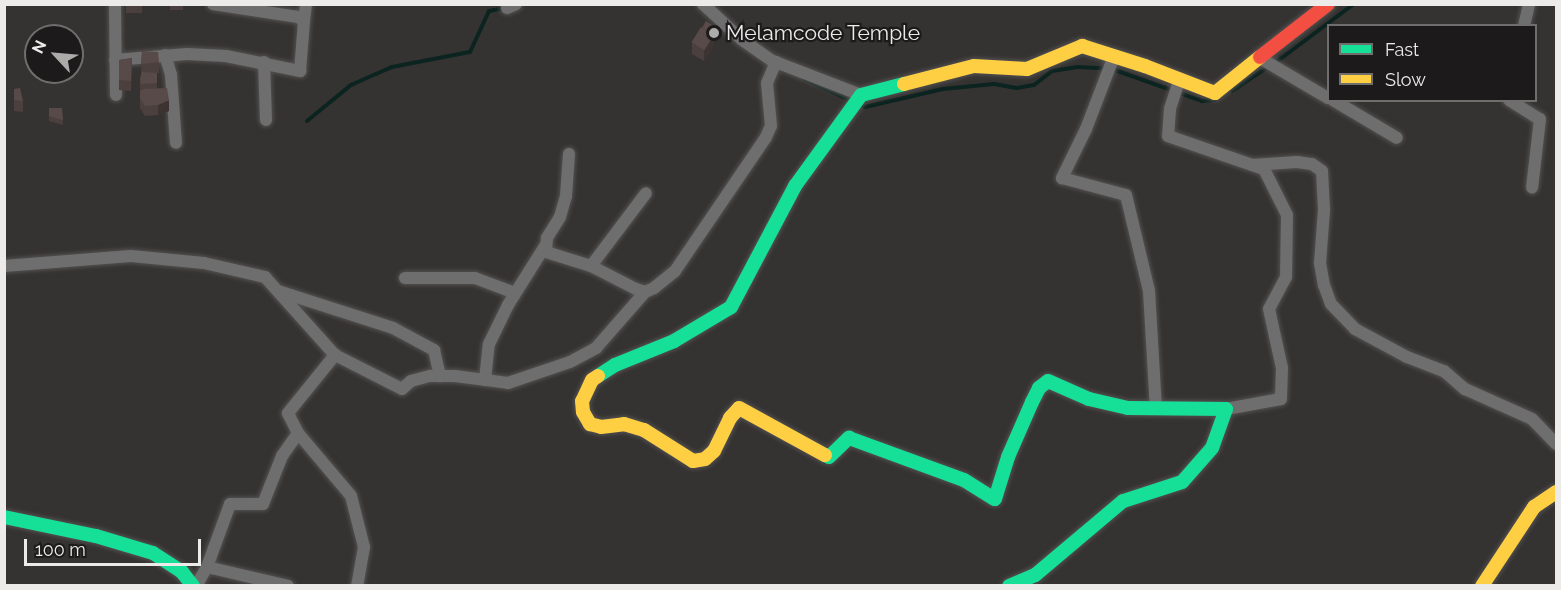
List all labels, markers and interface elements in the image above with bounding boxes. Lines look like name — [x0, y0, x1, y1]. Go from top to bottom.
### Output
place label: Melamcode Temple — [726, 20, 921, 46]
north arrow — [24, 24, 84, 84]
legend — [1327, 24, 1537, 102]
marker: Melamcode Temple — [707, 26, 721, 40]
text: N — [28, 37, 50, 56]
text: Fast — [1385, 39, 1419, 60]
text: Slow — [1385, 69, 1426, 90]
scale bar — [27, 527, 204, 565]
text: 100 m — [35, 539, 86, 560]

